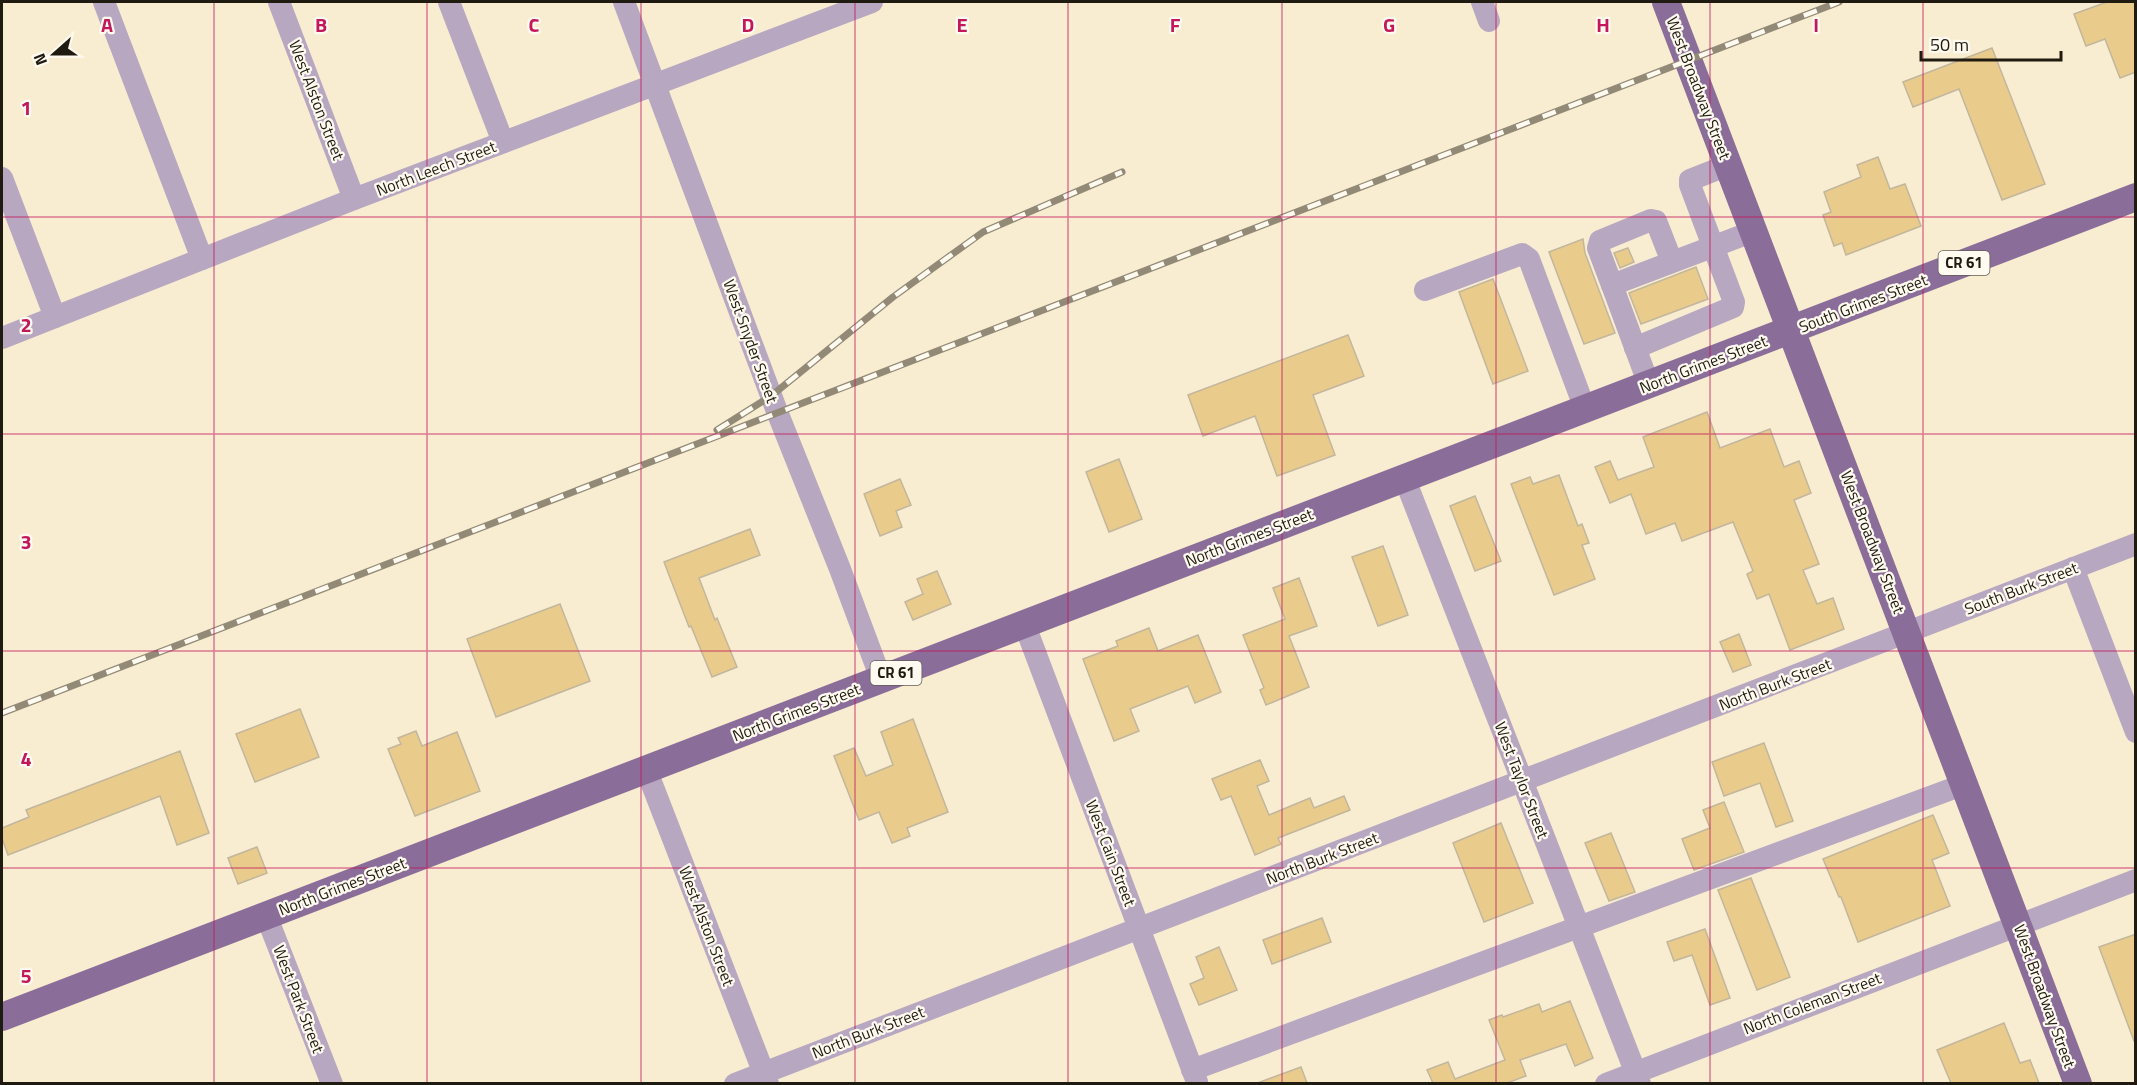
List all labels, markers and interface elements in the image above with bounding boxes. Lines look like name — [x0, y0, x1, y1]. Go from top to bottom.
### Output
text: A — [101, 9, 113, 40]
text: B — [315, 9, 327, 40]
text: C — [529, 9, 540, 40]
text: D — [742, 9, 754, 40]
text: E — [956, 9, 968, 40]
text: F — [1170, 9, 1181, 40]
text: G — [1383, 9, 1395, 40]
text: H — [1596, 9, 1610, 40]
text: I — [1813, 9, 1819, 40]
street label: West Broadway Street — [1661, 13, 1737, 163]
north arrow — [24, 24, 84, 84]
scale bar — [1921, 24, 2060, 62]
text: 50 m — [1930, 31, 1969, 58]
street label: West Alston Street — [283, 37, 351, 164]
text: N — [27, 50, 53, 69]
text: 1 — [20, 92, 32, 123]
street label: North Leech Street — [373, 134, 500, 202]
road number: CR 61 — [1938, 251, 1990, 275]
street label: South Grimes Street — [1795, 267, 1931, 339]
street label: West Snyder Street — [717, 276, 785, 407]
text: 2 — [20, 309, 32, 340]
street label: North Grimes Street — [1636, 328, 1771, 399]
street label: West Broadway Street — [1835, 467, 1911, 617]
street label: North Grimes Street — [1182, 501, 1317, 572]
text: 3 — [20, 526, 32, 557]
street label: South Burk Street — [1961, 555, 2082, 621]
street label: North Burk Street — [1715, 651, 1835, 716]
road number: CR 61 — [870, 661, 922, 685]
street label: North Grimes Street — [729, 676, 864, 747]
street label: West Taylor Street — [1489, 718, 1555, 842]
text: 4 — [20, 743, 32, 774]
street label: West Cain Street — [1080, 796, 1142, 910]
street label: North Burk Street — [1262, 825, 1382, 890]
street label: North Grimes Street — [275, 850, 410, 921]
street label: West Alston Street — [673, 863, 741, 990]
street label: West Broadway Street — [2008, 921, 2082, 1072]
street label: West Park Street — [267, 942, 331, 1057]
text: 5 — [20, 960, 32, 991]
street label: North Coleman Street — [1740, 966, 1885, 1040]
street label: North Burk Street — [808, 999, 928, 1064]

